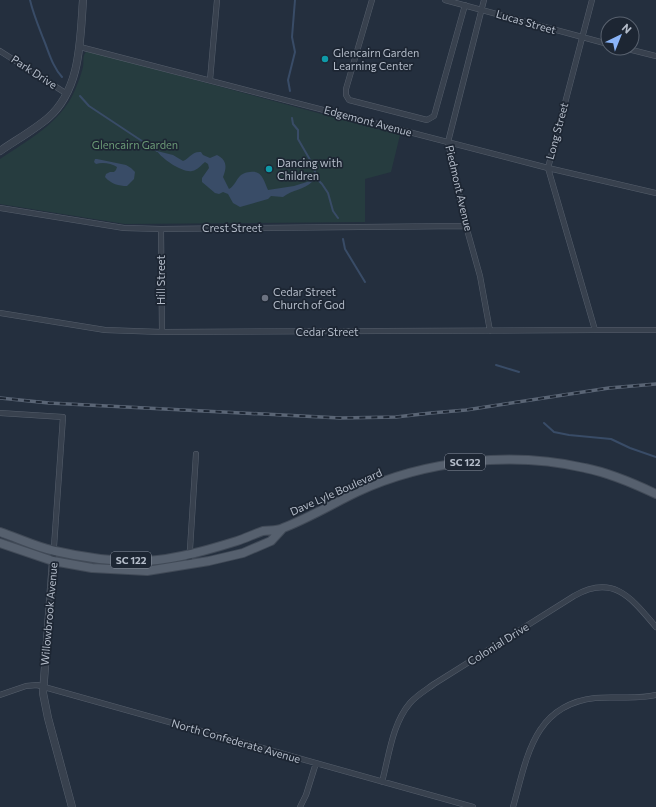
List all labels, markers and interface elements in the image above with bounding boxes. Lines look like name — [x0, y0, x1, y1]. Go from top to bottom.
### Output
street label: Lucas Street — [495, 7, 558, 36]
north arrow — [600, 16, 640, 56]
text: N — [620, 21, 635, 36]
place label: Glencairn Garden Learning Center — [333, 46, 419, 72]
street label: Park Drive — [9, 52, 60, 91]
marker: Glencairn Garden Learning Center — [320, 54, 330, 64]
street label: Long Street — [543, 101, 570, 161]
street label: Edgemont Avenue — [323, 103, 414, 139]
park label: Glencairn Garden — [92, 138, 178, 151]
street label: Piedmont Avenue — [443, 144, 476, 232]
place label: Dancing with Children — [277, 156, 342, 182]
marker: Dancing with Children — [264, 164, 274, 174]
street label: Crest Street — [202, 221, 263, 234]
street label: Hill Street — [154, 255, 167, 305]
place label: Cedar Street Church of God — [273, 285, 345, 311]
marker: Cedar Street Church of God — [260, 293, 270, 303]
street label: Cedar Street — [295, 325, 359, 338]
road number: SC 122 — [445, 454, 485, 470]
street label: Dave Lyle Boulevard — [288, 465, 384, 518]
road number: SC 122 — [111, 552, 151, 568]
street label: Willowbrook Avenue — [38, 562, 60, 666]
street label: Colonial Drive — [465, 619, 531, 668]
street label: North Confederate Avenue — [170, 716, 302, 765]

